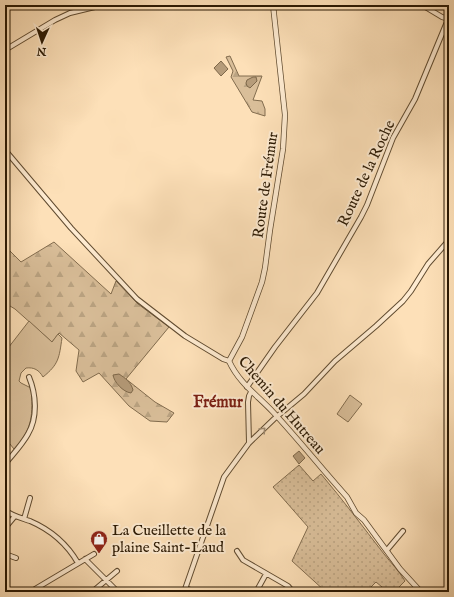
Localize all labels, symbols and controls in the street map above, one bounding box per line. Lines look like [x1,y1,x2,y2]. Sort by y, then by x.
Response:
north arrow [22,22,62,62]
text: N [36,44,48,58]
street label: Route de la Roche [334,117,399,229]
street label: Route de Frémur [249,130,282,239]
street label: Chemin du Hutreau [234,352,330,458]
district label: Frémur [193,393,243,413]
one-way arrow [258,427,266,435]
place label: La Cueillette de la plaine Saint-Laud [112,521,227,557]
shop icon: La Cueillette de la plaine Saint-Laud [89,529,109,554]

